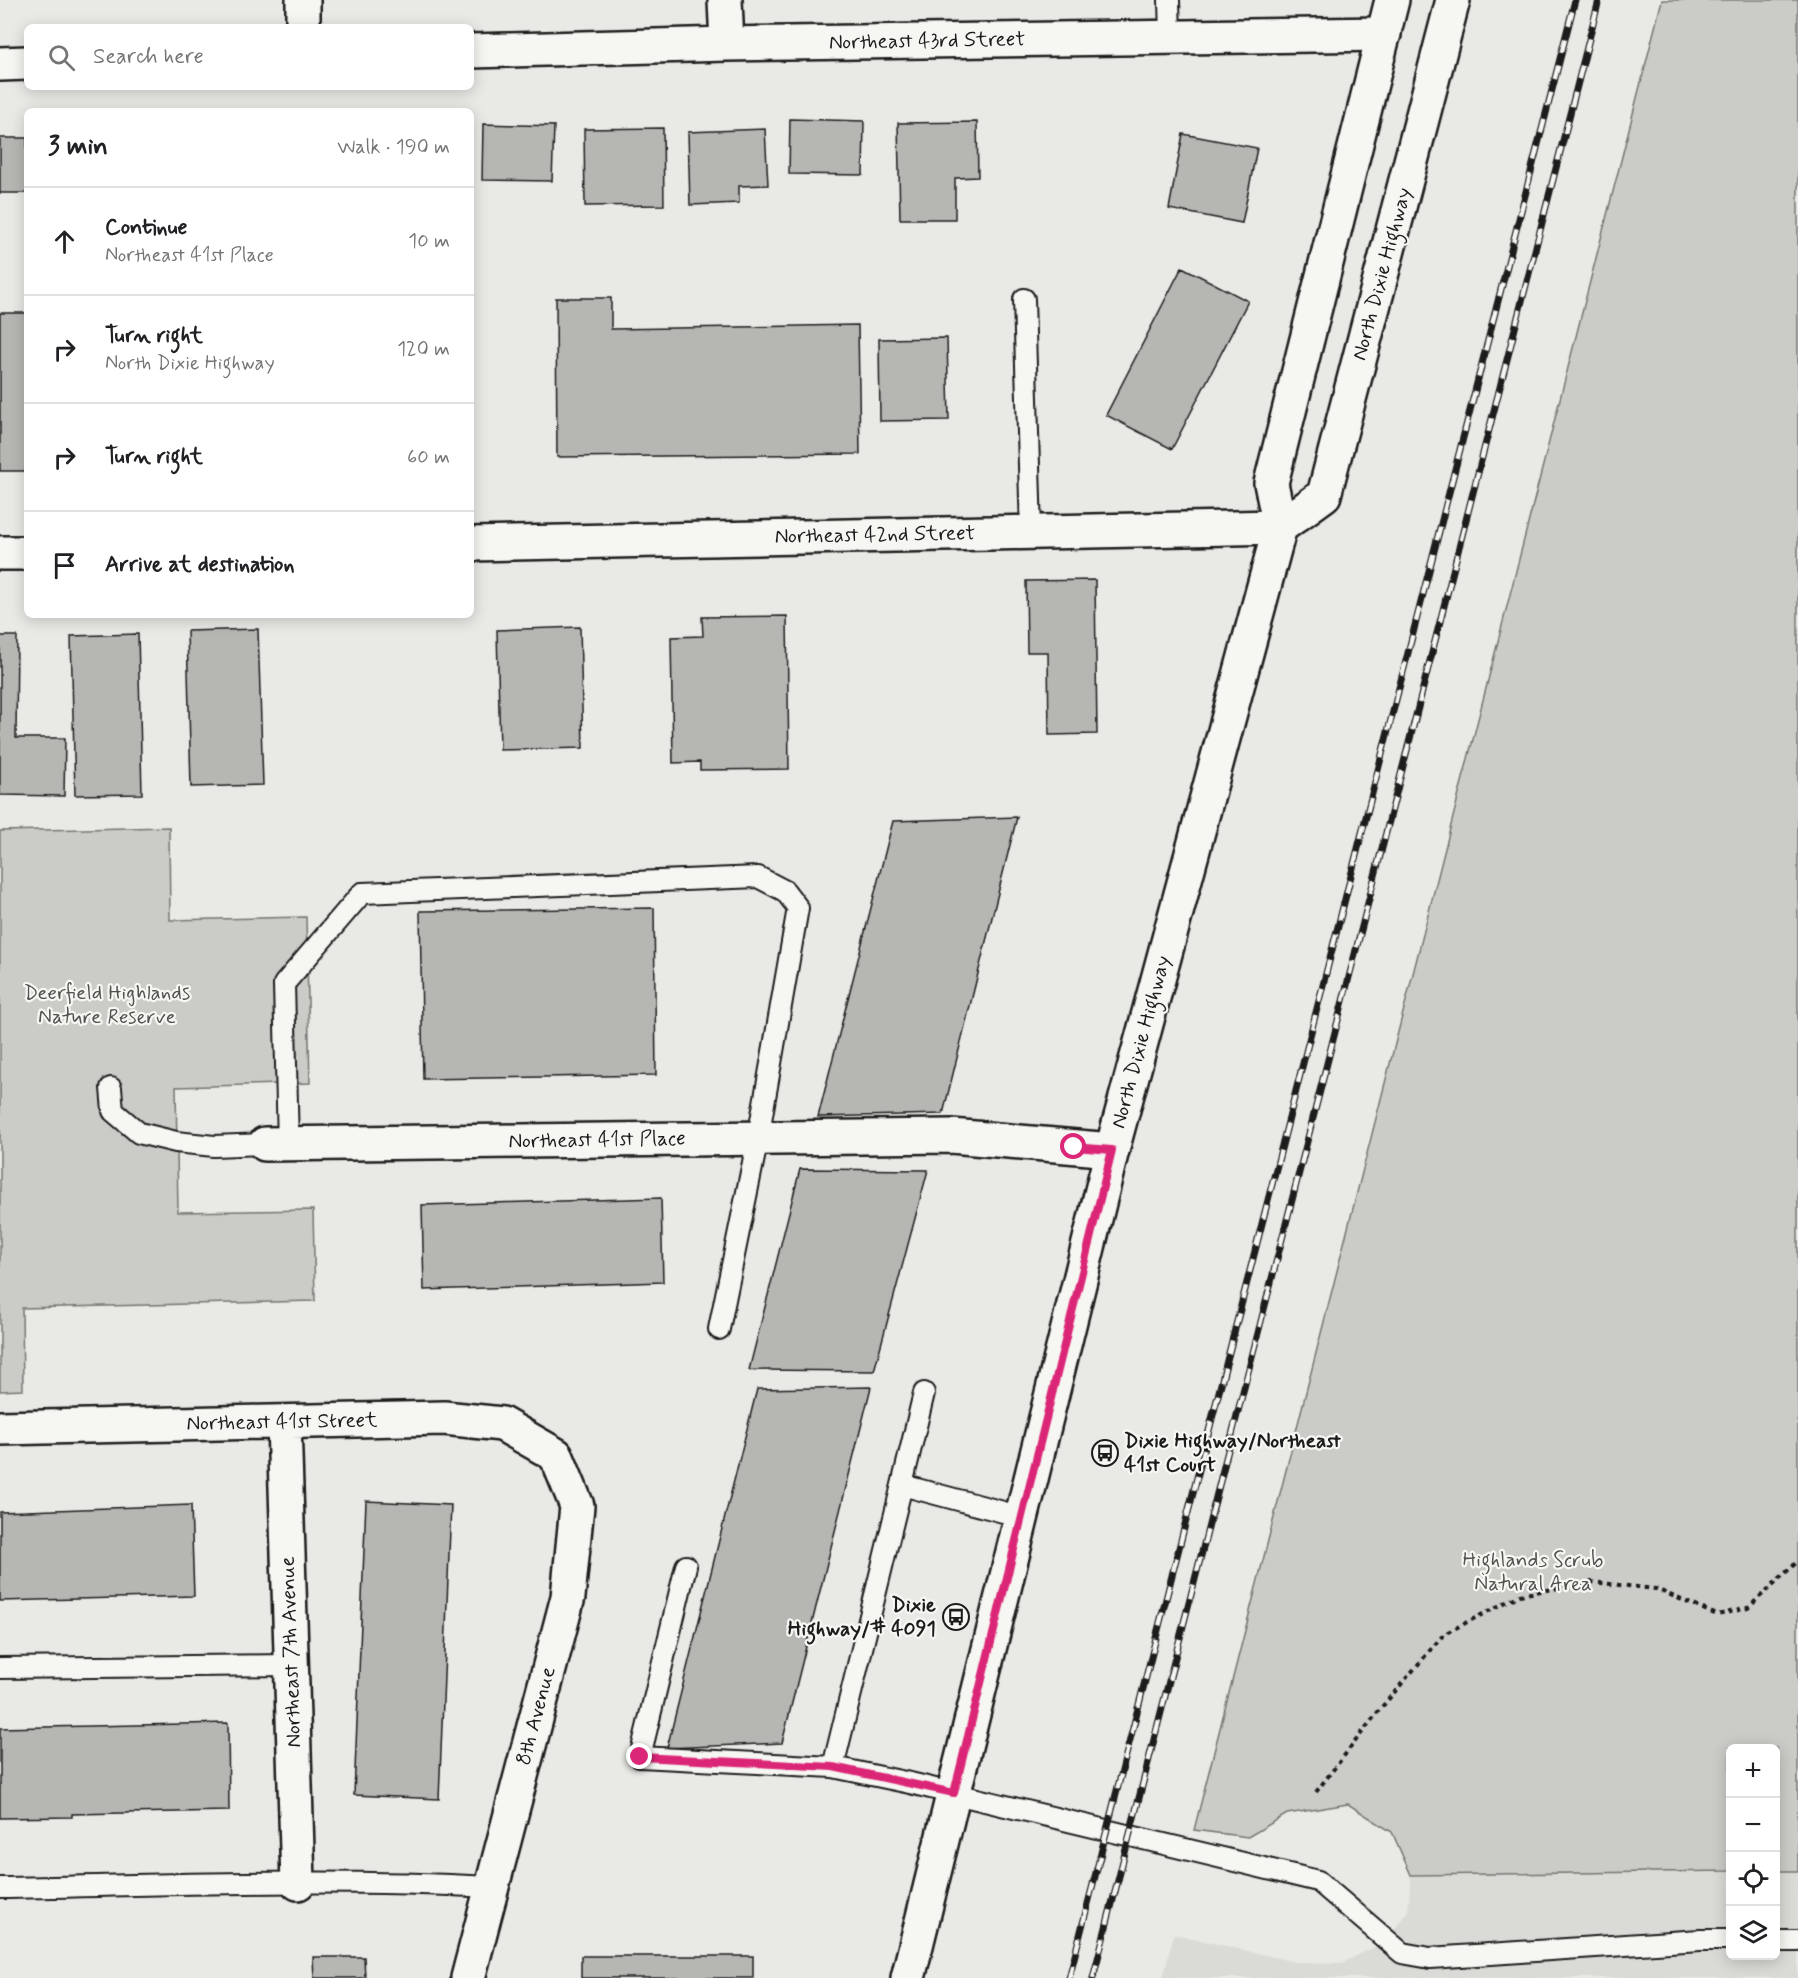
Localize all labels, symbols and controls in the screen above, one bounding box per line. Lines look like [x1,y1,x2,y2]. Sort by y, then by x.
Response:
search box [24,24,474,90]
street label: Northeast 43rd Street [829,25,1026,57]
icon: search [45,41,78,74]
text: Search here [93,43,204,71]
text: 3 min [48,130,108,164]
text: Walk · 190 m [337,134,450,161]
street label: North Dixie Highway [1345,184,1420,364]
text: Continue [105,214,187,242]
icon: ahead [48,225,81,258]
text: 10 m [408,228,450,255]
text: Northeast 41st Place [105,242,274,269]
text: Turn right [105,322,203,350]
icon: right [48,333,81,366]
text: 120 m [397,336,450,363]
text: North Dixie Highway [105,350,275,377]
icon: right [48,441,81,474]
text: Turn right [105,443,203,471]
text: 60 m [407,444,450,471]
street label: Northeast 42nd Street [774,519,976,551]
icon: arrive [48,549,81,582]
text: Arrive at destination [105,551,295,579]
street label: North Dixie Highway [1104,952,1179,1132]
park label: Deerfield Highlands Nature Reserve [24,979,190,1031]
street label: Northeast 41st Place [508,1124,686,1156]
route start [1060,1133,1086,1159]
street label: Northeast 41st Street [186,1406,378,1438]
place label: Dixie Highway/Northeast 41st Court [1124,1427,1341,1479]
bus stop icon: Dixie Highway/Northeast 41st Court [1090,1438,1120,1468]
park label: Highlands Scrub Natural Area [1463,1546,1603,1598]
street label: Northeast 7th Avenue [274,1556,308,1748]
place label: Dixie Highway/# 4091 [788,1591,936,1645]
bus stop icon: Dixie Highway/# 4091 [941,1602,971,1632]
street label: 8th Avenue [509,1664,563,1768]
route end [626,1743,652,1769]
map controls [1726,1744,1780,1960]
button: + [1726,1744,1780,1798]
button: − [1726,1798,1780,1852]
button: locate [1726,1852,1780,1906]
button: layers [1726,1906,1780,1960]

